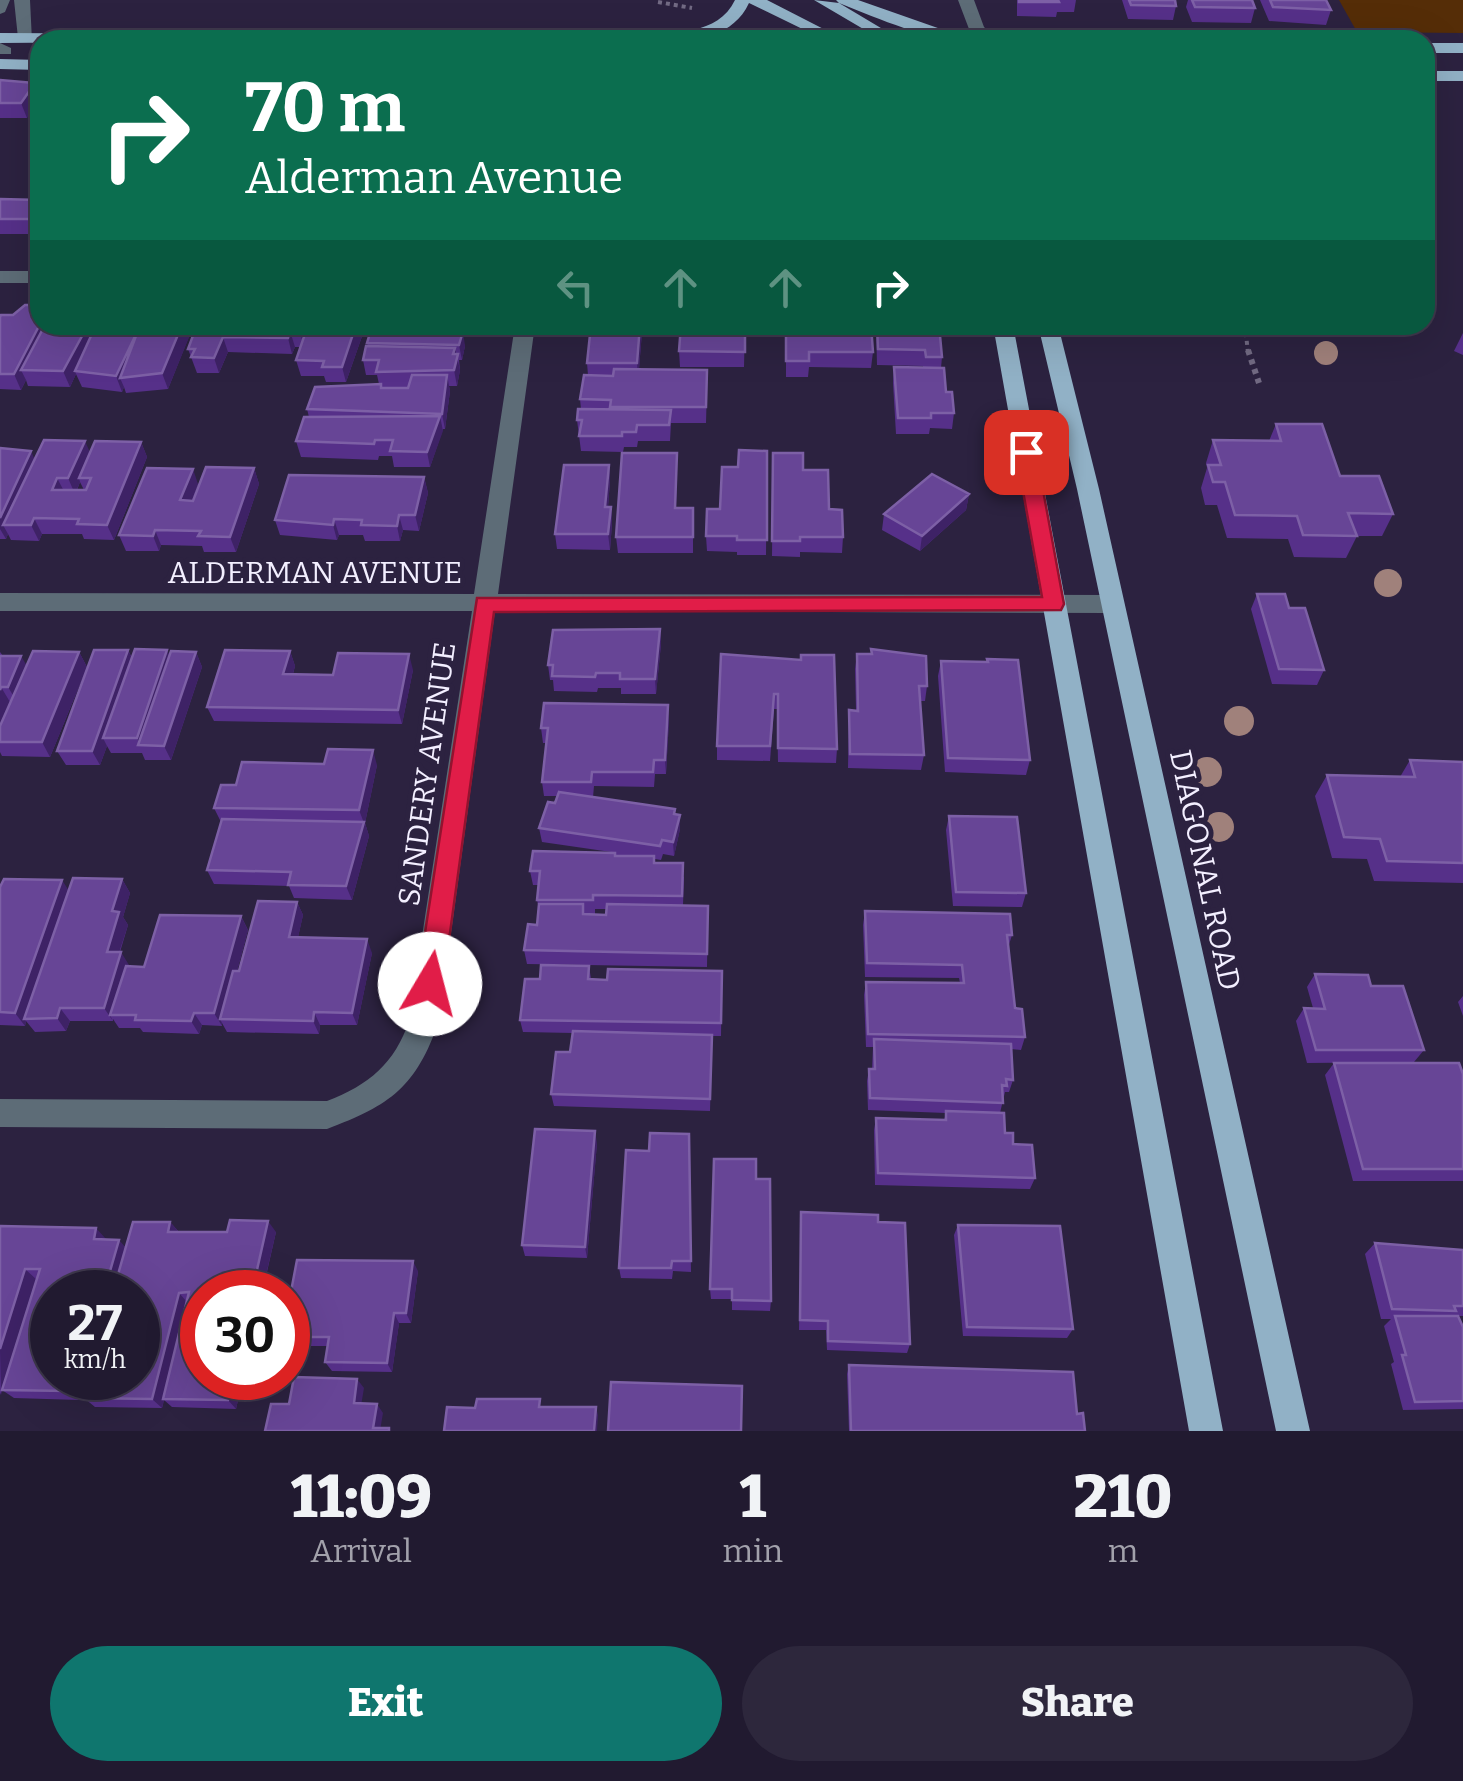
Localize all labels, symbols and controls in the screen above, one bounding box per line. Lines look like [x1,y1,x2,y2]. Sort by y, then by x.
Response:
text: 70 m [245,66,405,150]
icon: right [80,70,210,200]
text: Alderman Avenue [245,151,623,205]
icon: left [548,260,603,315]
icon: ahead [653,260,708,315]
icon: ahead [758,260,813,315]
icon: right [863,260,918,315]
pin [984,410,1069,495]
icon: arrive [999,425,1054,480]
street label: ALDERMAN AVENUE [168,555,462,591]
street label: SANDERY AVENUE [391,640,463,908]
street label: DIAGONAL ROAD [1162,747,1248,993]
position arrow [378,932,482,1036]
speed limit sign: 30 [180,1270,310,1400]
text: 27 [68,1293,122,1353]
text: km/h [64,1345,126,1375]
text: 11:09 [291,1461,432,1533]
text: 1 [739,1461,766,1533]
text: 210 [1074,1461,1172,1533]
text: Arrival [311,1532,412,1570]
text: min [723,1532,783,1570]
text: m [1108,1532,1138,1570]
button: Exit [50,1646,722,1761]
button: Share [742,1646,1413,1761]

